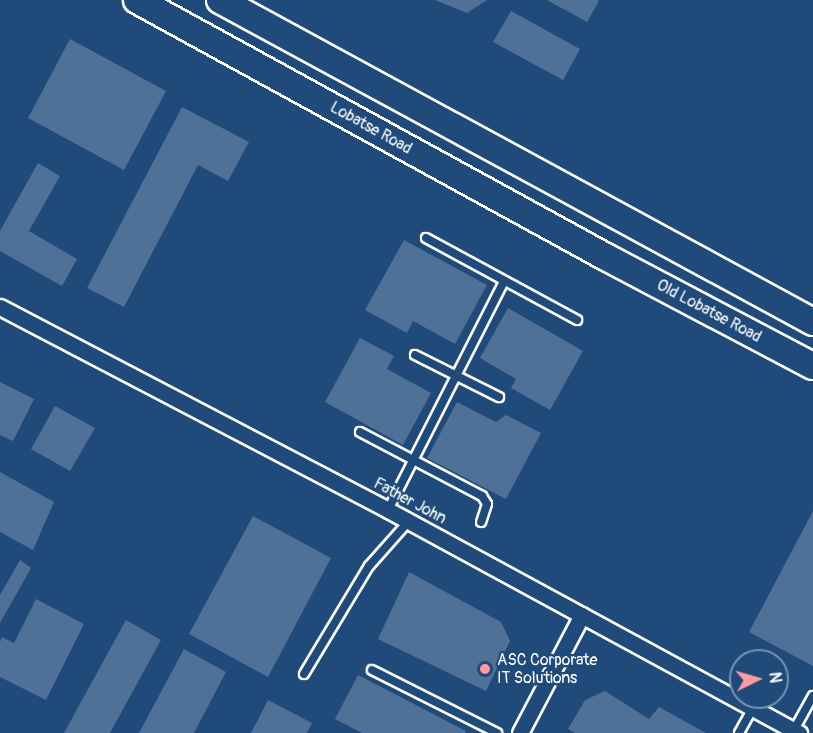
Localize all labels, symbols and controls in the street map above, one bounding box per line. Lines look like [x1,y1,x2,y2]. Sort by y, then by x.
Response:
street label: Lobatse Road [327,98,415,158]
street label: Old Lobatse Road [653,275,765,347]
street label: Father John [370,474,450,528]
north arrow [729,649,789,709]
place label: ASC Corporate IT Solutions [497,650,597,688]
marker: ASC Corporate IT Solutions [478,662,492,676]
text: N [765,671,785,684]

